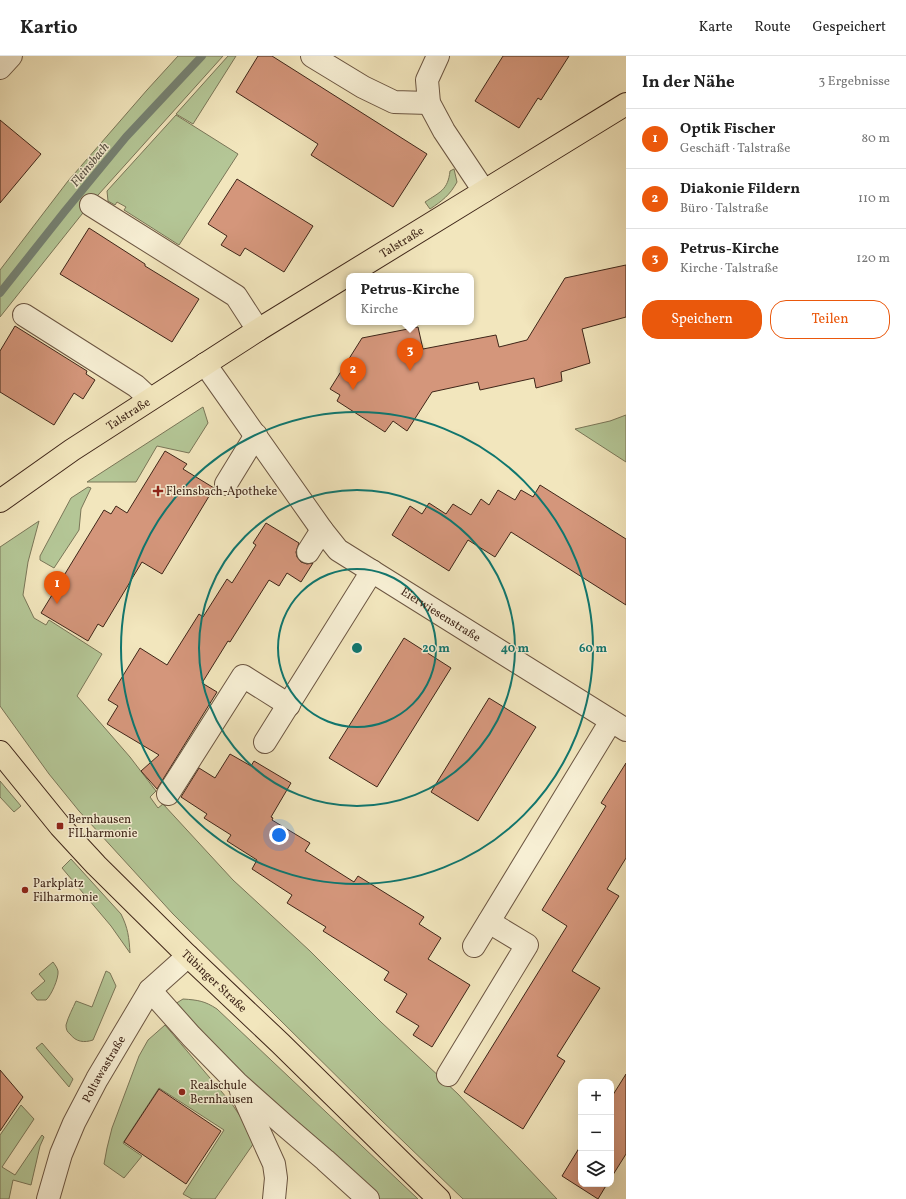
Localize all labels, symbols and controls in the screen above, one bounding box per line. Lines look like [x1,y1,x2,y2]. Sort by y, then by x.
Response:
text: Kartio [20,15,78,41]
text: Karte [699,18,733,37]
text: Route [755,18,791,37]
text: Gespeichert [813,18,886,37]
text: In der Nähe [642,71,735,94]
text: 3 Ergebnisse [819,73,890,91]
text: Optik Fischer [680,119,775,140]
text: 1 [652,130,658,148]
text: 80 m [861,130,890,148]
water label: Fleinsbach [67,139,114,191]
text: Geschäft · Talstraße [680,140,790,158]
text: Diakonie Fildern [680,179,800,200]
text: 2 [652,190,658,208]
text: 110 m [858,190,890,208]
text: Büro · Talstraße [680,200,768,218]
street label: Talstraße [377,223,427,262]
text: Petrus-Kirche [680,239,779,260]
text: 3 [652,250,658,268]
text: 120 m [856,250,890,268]
text: Kirche · Talstraße [680,260,778,278]
popup [346,273,474,325]
text: Petrus-Kirche [361,280,459,301]
button: Speichern [642,300,762,339]
button: Teilen [770,300,890,339]
text: Kirche [361,301,398,319]
pin: 3 [397,338,423,371]
pin: 2 [340,357,366,390]
street label: Talstraße [104,394,154,435]
place label: Fleinsbach-Apotheke [166,484,278,500]
marker: Fleinsbach-Apotheke [153,486,163,496]
pin: 1 [44,571,70,604]
street label: Eierwiesenstraße [397,584,484,646]
centre of rings [350,641,364,655]
text: 20 m [422,641,450,657]
text: 40 m [501,641,530,657]
text: 60 m [579,641,607,657]
place label: Bernhausen FILharmonie [68,812,138,842]
marker: Bernhausen FILharmonie [55,821,65,831]
your location [269,825,289,845]
place label: Parkplatz Filharmonie [33,876,99,906]
marker: Parkplatz Filharmonie [20,885,30,895]
street label: Tübinger Straße [177,947,250,1017]
street label: Poltawastraße [79,1033,130,1106]
place label: Realschule Bernhausen [190,1078,253,1108]
map controls [578,1079,614,1187]
button: + [578,1079,614,1115]
marker: Realschule Bernhausen [177,1087,187,1097]
button: − [578,1115,614,1151]
button: layers [578,1151,614,1187]

